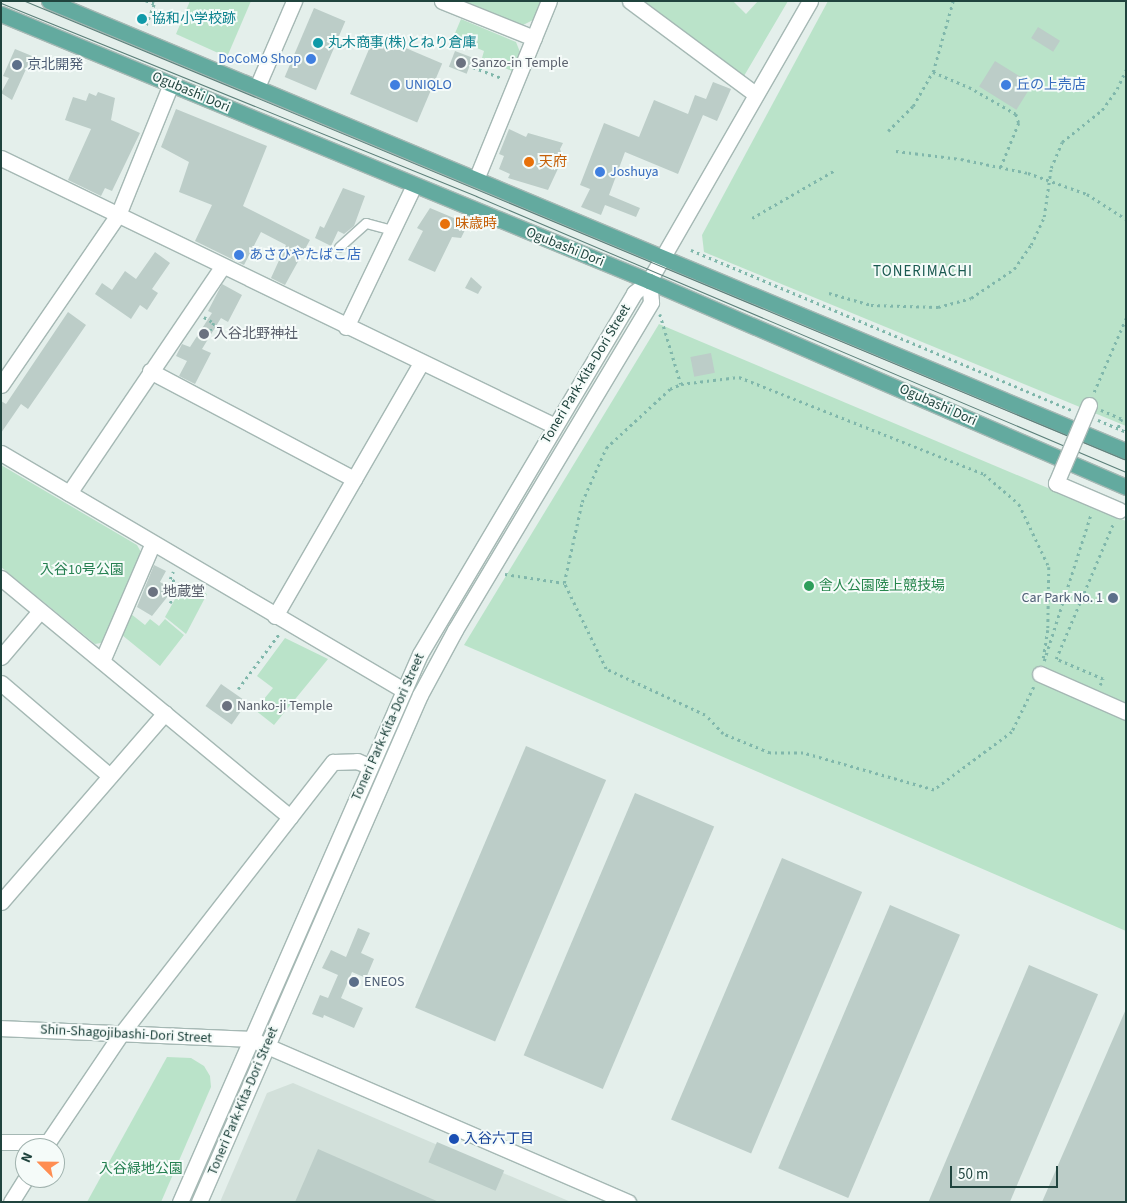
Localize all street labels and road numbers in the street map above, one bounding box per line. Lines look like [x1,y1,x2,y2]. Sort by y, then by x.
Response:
street label: Ogubashi Dori [150,68,232,116]
street label: Ogubashi Dori [523,224,607,270]
street label: Toneri Park-Kita-Dori Street [538,301,634,447]
street label: Ogubashi Dori [897,380,979,430]
street label: Toneri Park-Kita-Dori Street [348,651,428,803]
street label: Shin-Shagojibashi-Dori Street [40,1021,212,1047]
street label: Toneri Park-Kita-Dori Street [204,1024,282,1178]

